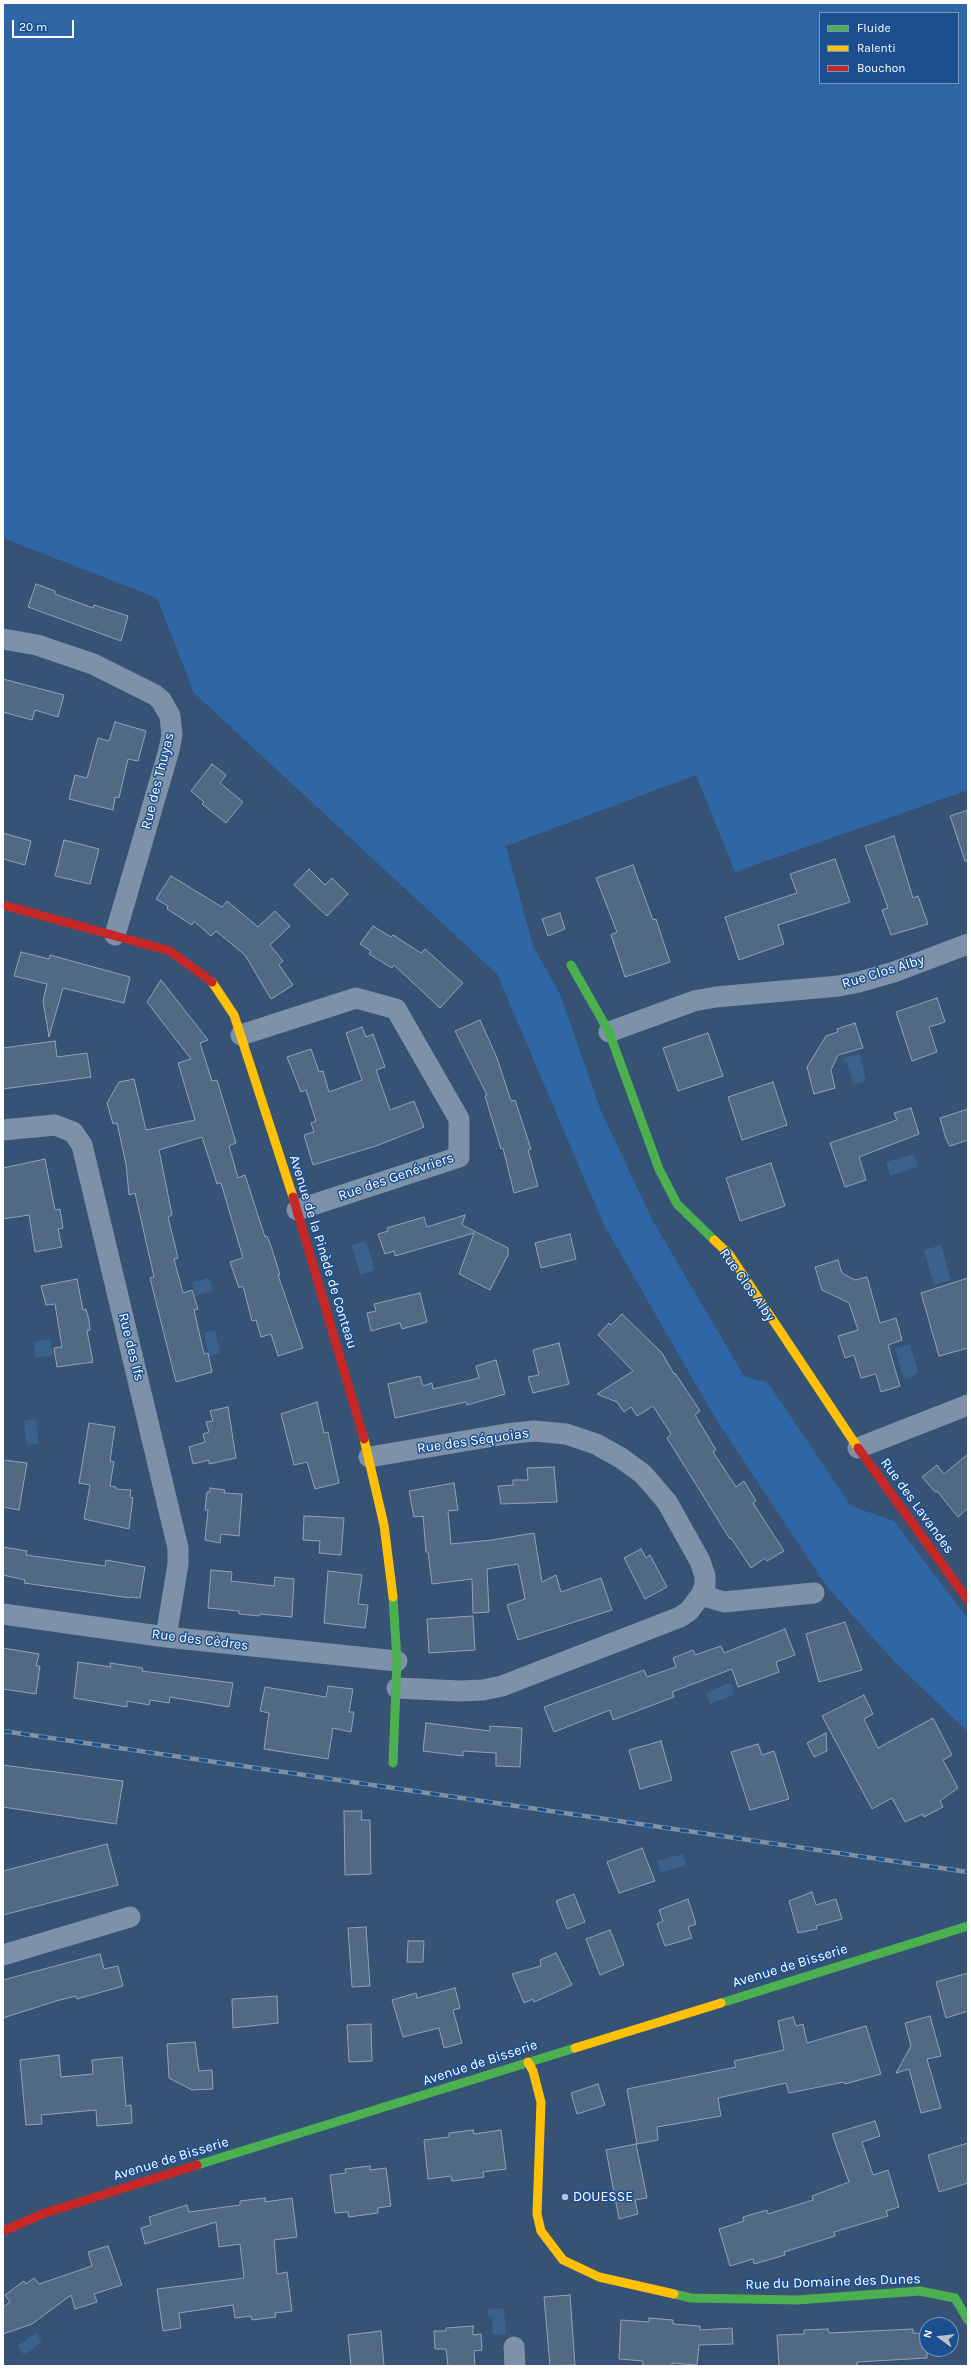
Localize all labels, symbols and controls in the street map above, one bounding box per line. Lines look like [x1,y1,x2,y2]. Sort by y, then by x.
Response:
scale bar [14,12,76,38]
legend [819,12,959,84]
text: 20 m [19,20,47,34]
text: Fluide [857,21,891,35]
text: Ralenti [857,41,896,55]
text: Bouchon [857,61,906,75]
street label: Rue des Thuyas [138,731,178,831]
street label: Rue Clos Alby [840,952,926,992]
street label: Rue des Genévriers [336,1149,456,1205]
street label: Avenue de la Pinède de Conteau [285,1153,361,1351]
street label: Rue Clos Alby [716,1245,778,1325]
street label: Rue des Ifs [114,1311,148,1383]
street label: Rue des Séquoias [416,1425,530,1457]
street label: Rue des Lavandes [877,1455,957,1557]
street label: Rue des Cèdres [151,1626,249,1654]
street label: Avenue de Bisserie [730,1941,850,1991]
street label: Avenue de Bisserie [421,2037,539,2089]
street label: Avenue de Bisserie [111,2134,231,2184]
place label: DOUESSE [573,2189,633,2205]
marker: DOUESSE [560,2192,570,2202]
street label: Rue du Domaine des Dunes [745,2271,921,2293]
north arrow [919,2317,959,2357]
text: N [921,2329,935,2340]

